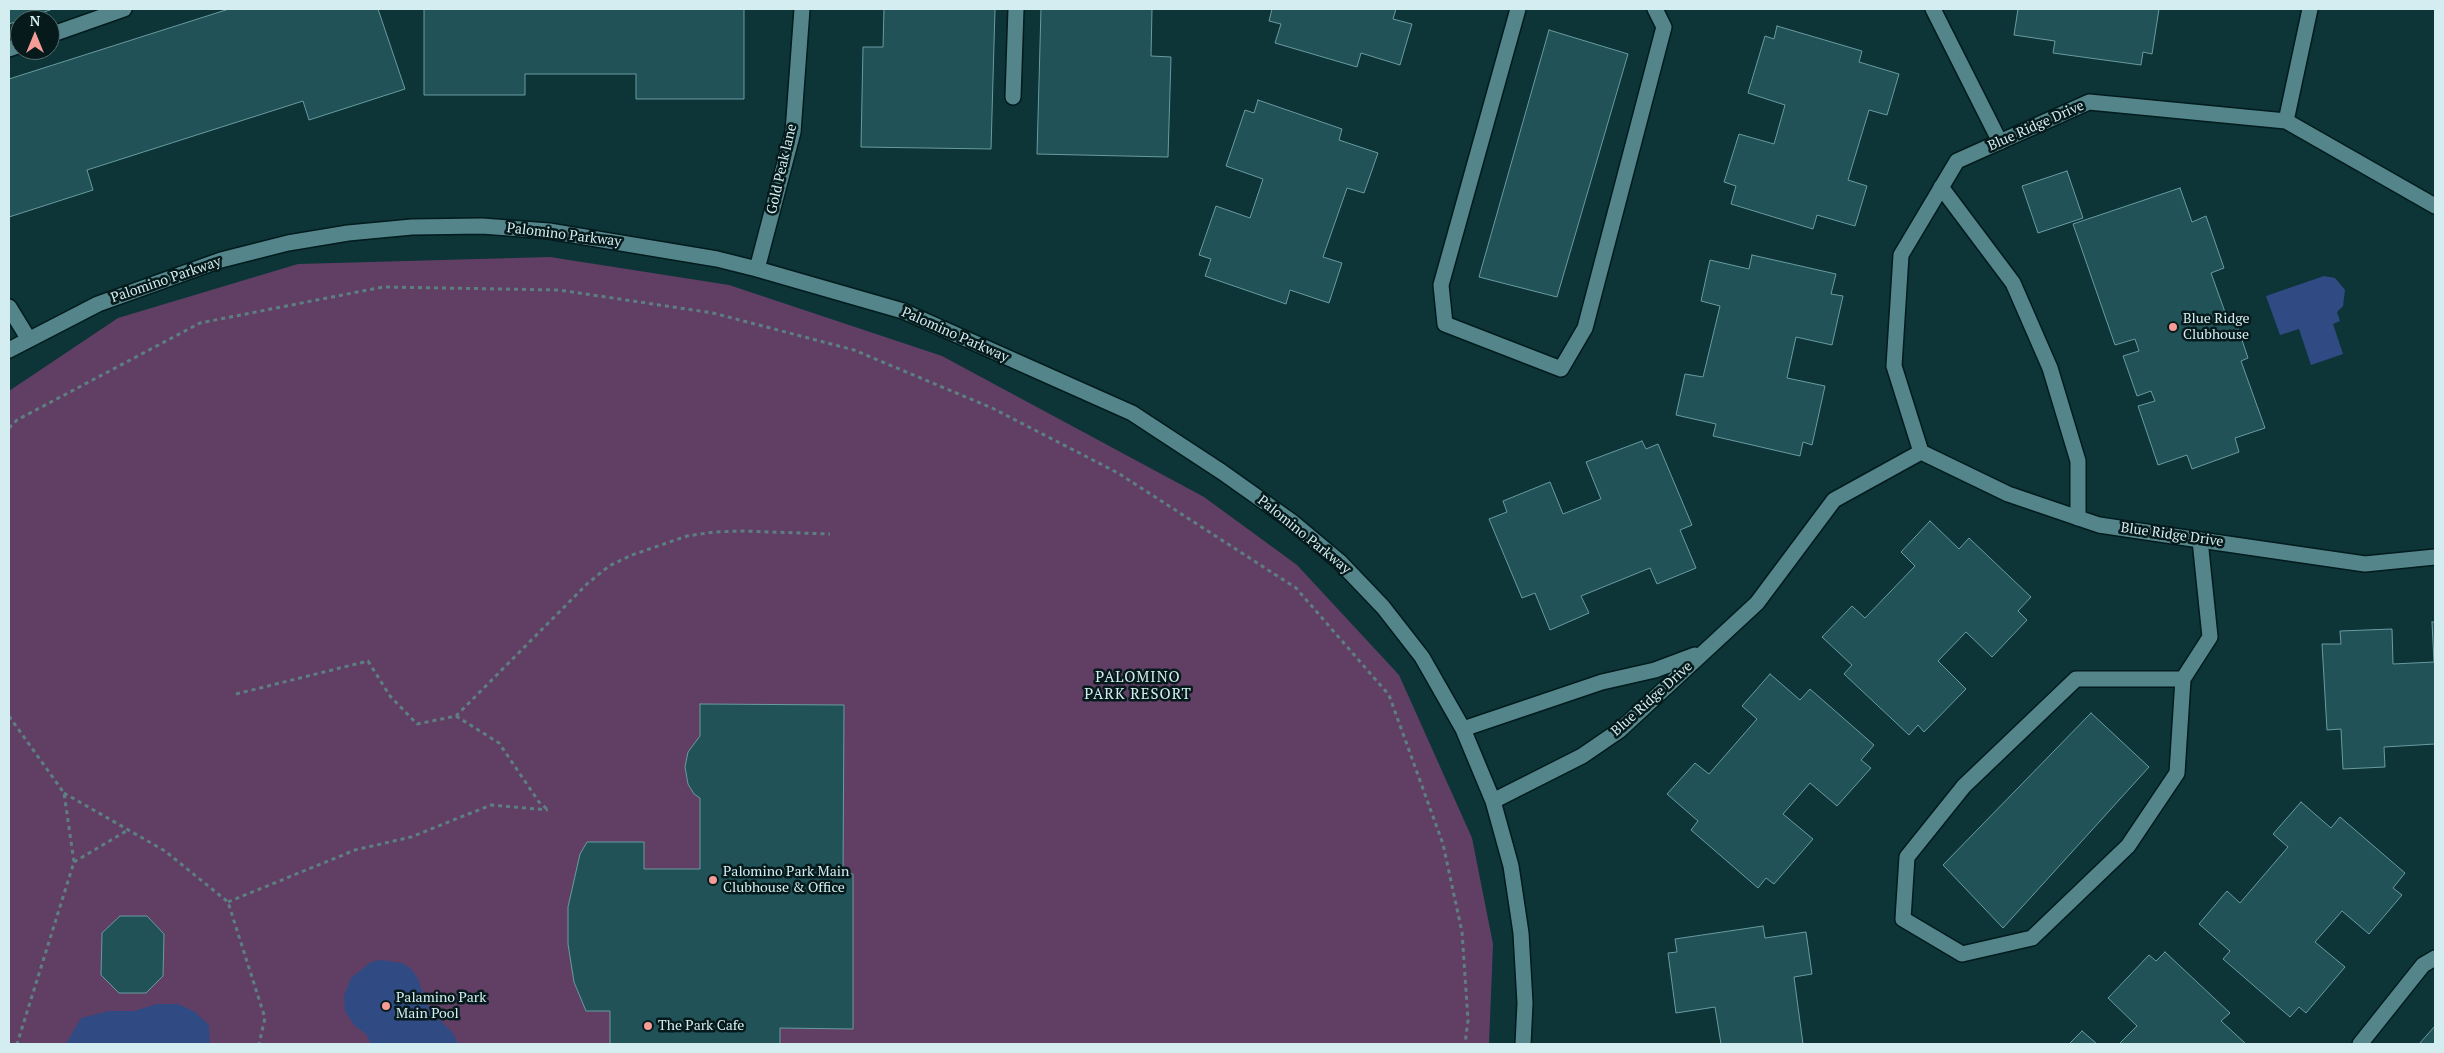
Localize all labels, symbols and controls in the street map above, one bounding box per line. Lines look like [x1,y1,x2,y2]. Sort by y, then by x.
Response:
north arrow [10,10,60,60]
text: N [30,11,40,30]
street label: Blue Ridge Drive [1985,97,2087,155]
street label: Gold Peak lane [763,122,801,216]
street label: Palomino Parkway [506,220,622,250]
street label: Palomino Parkway [109,253,223,307]
street label: Palomino Parkway [899,304,1011,366]
place label: Blue Ridge Clubhouse [2183,311,2250,344]
marker: Blue Ridge Clubhouse [2167,321,2179,333]
street label: Palomino Parkway [1254,492,1354,578]
street label: Blue Ridge Drive [2120,519,2224,551]
street label: Blue Ridge Drive [1608,658,1696,740]
district label: PALOMINO PARK RESORT [1083,669,1193,704]
place label: Palomino Park Main Clubhouse & Office [723,864,849,896]
marker: Palomino Park Main Clubhouse & Office [707,874,719,886]
place label: Palamino Park Main Pool [396,990,486,1022]
marker: Palamino Park Main Pool [380,1000,392,1012]
place label: The Park Cafe [658,1018,744,1034]
marker: The Park Cafe [642,1020,654,1032]

